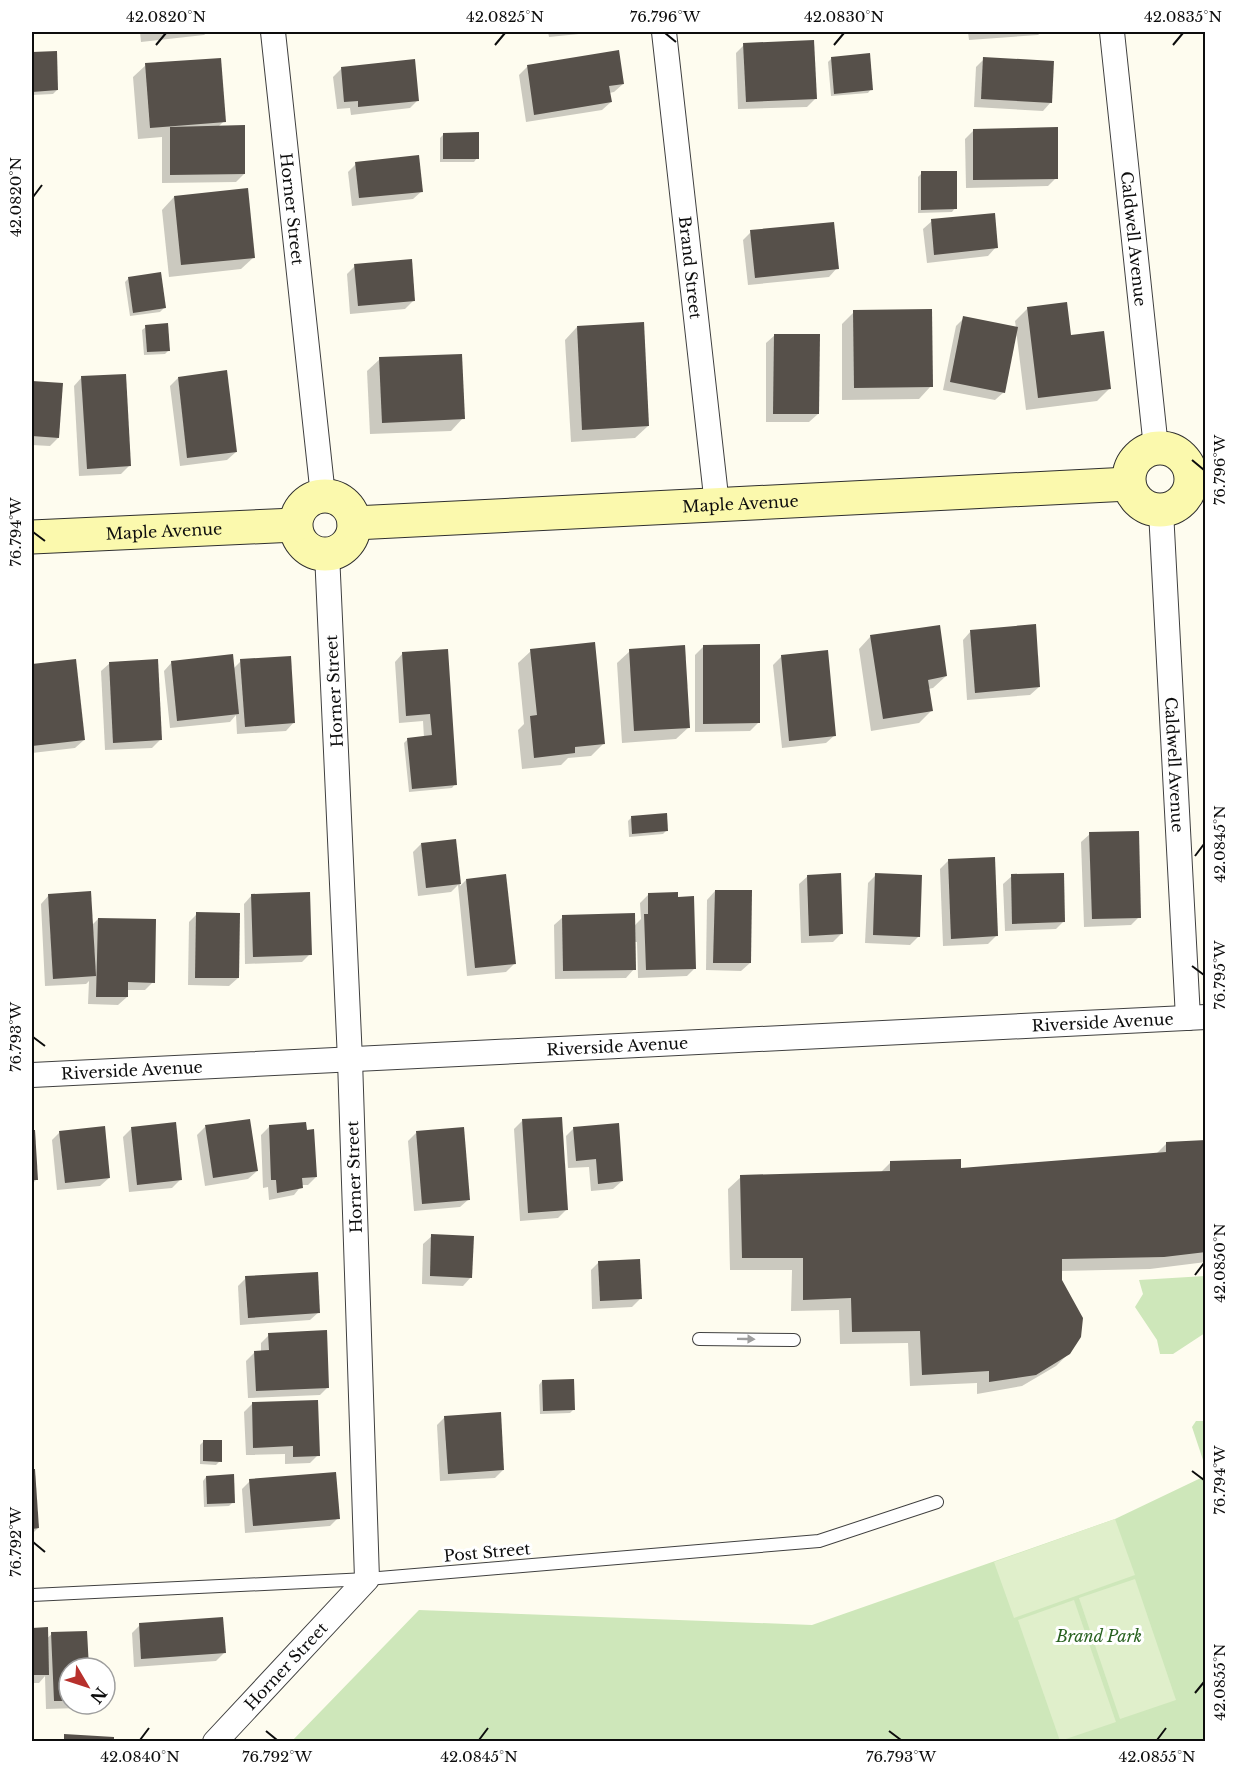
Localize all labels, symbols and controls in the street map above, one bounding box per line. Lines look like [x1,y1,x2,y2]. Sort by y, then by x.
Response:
text: 42.0820°N [126,7,206,26]
text: 42.0825°N [466,7,544,26]
text: 76.796°W [630,7,701,26]
text: 42.0830°N [804,7,884,26]
text: 42.0835°N [1144,7,1222,26]
street label: Horner Street [276,152,308,266]
text: 42.0820°N [6,157,25,237]
street label: Caldwell Avenue [1117,170,1151,307]
street label: Brand Street [675,215,706,320]
text: 76.796°W [1210,434,1229,505]
street label: Maple Avenue [682,491,799,516]
text: 76.794°W [6,497,25,567]
street label: Maple Avenue [105,518,223,544]
street label: Horner Street [321,634,347,748]
street label: Caldwell Avenue [1161,696,1188,833]
text: 42.0845°N [1210,805,1229,883]
text: 76.795°W [1210,940,1229,1010]
text: 76.793°W [6,1002,25,1072]
street label: Riverside Avenue [1031,1009,1174,1036]
street label: Riverside Avenue [546,1033,689,1060]
street label: Riverside Avenue [61,1057,203,1084]
street label: Horner Street [342,1120,366,1234]
text: 42.0850°N [1210,1223,1229,1303]
one-way arrow [737,1335,756,1344]
text: 76.794°W [1210,1445,1229,1515]
text: 76.792°W [6,1507,25,1577]
street label: Post Street [443,1538,531,1566]
street label: Horner Street [240,1618,332,1714]
park label: Brand Park [1055,1626,1142,1646]
text: 42.0855°N [1210,1643,1229,1721]
north arrow [57,1656,117,1716]
text: N [86,1683,111,1708]
text: 42.0840°N [100,1747,180,1766]
text: 76.792°W [242,1747,312,1766]
text: 42.0845°N [440,1747,518,1766]
text: 76.793°W [866,1747,936,1766]
text: 42.0855°N [1118,1747,1196,1766]

